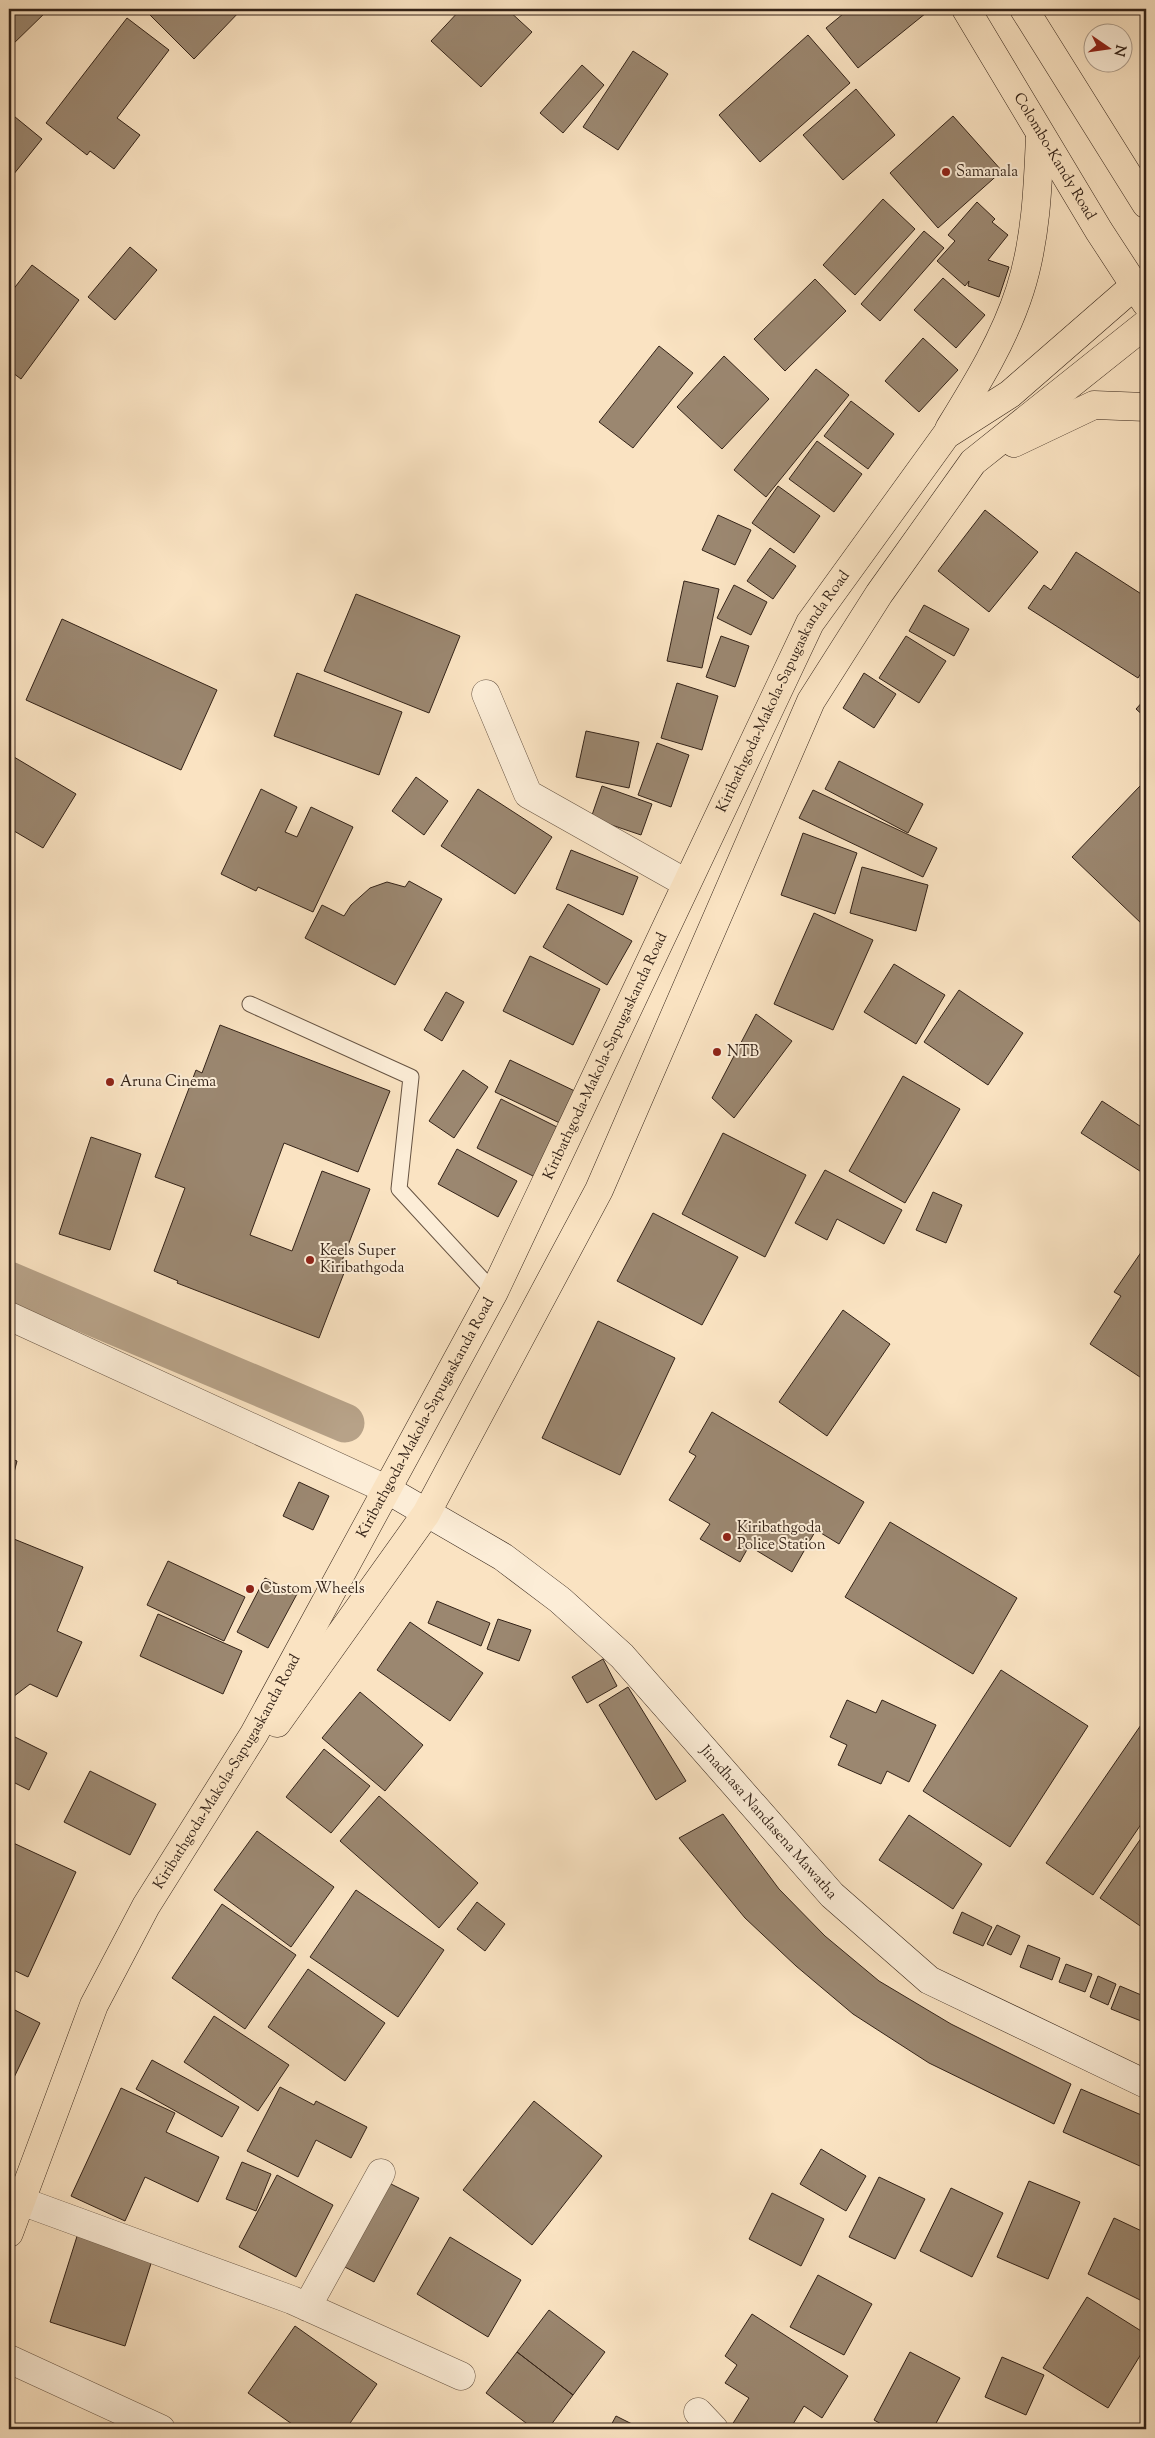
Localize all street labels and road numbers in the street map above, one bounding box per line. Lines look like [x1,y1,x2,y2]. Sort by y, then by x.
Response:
street label: Colombo-Kandy Road [1008,89,1101,225]
street label: Kiribathgoda-Makola-Sapugaskanda Road [711,566,855,816]
street label: Kiribathgoda-Makola-Sapugaskanda Road [538,929,673,1183]
street label: Kiribathgoda-Makola-Sapugaskanda Road [352,1293,500,1542]
street label: Kiribathgoda-Makola-Sapugaskanda Road [148,1650,306,1893]
street label: Jinadhasa Nandasena Mawatha [694,1740,842,1904]

